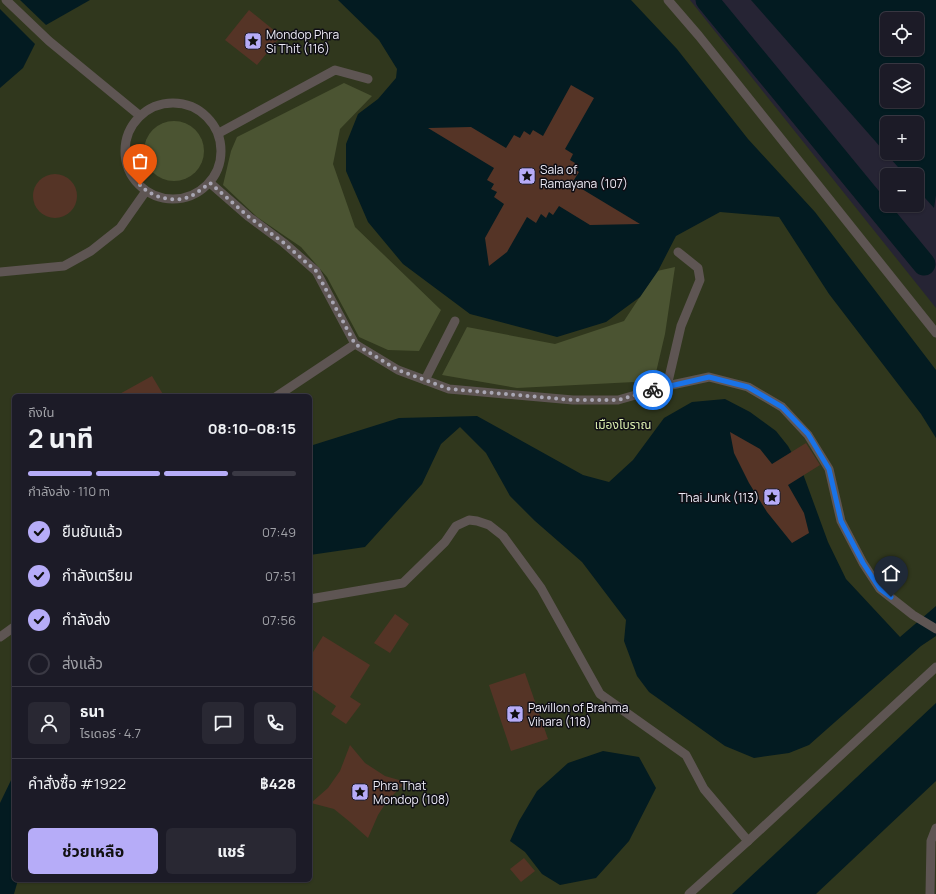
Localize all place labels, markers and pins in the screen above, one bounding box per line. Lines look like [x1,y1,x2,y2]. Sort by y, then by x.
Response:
place label: Mondop Phra Si Thit (116) [266,26,339,57]
place icon: Mondop Phra Si Thit (116) [243,31,263,51]
pin [123,144,157,185]
place label: Sala of Ramayana (107) [540,161,628,192]
place icon: Sala of Ramayana (107) [517,166,537,186]
place icon: Thai Junk (113) [762,487,782,507]
place label: Thai Junk (113) [678,489,759,506]
pin [874,556,908,597]
place label: Pavillon of Brahma Vihara (118) [528,699,628,730]
place icon: Pavillon of Brahma Vihara (118) [505,704,525,724]
place label: Phra That Mondop (108) [373,777,450,808]
place icon: Phra That Mondop (108) [350,782,370,802]

